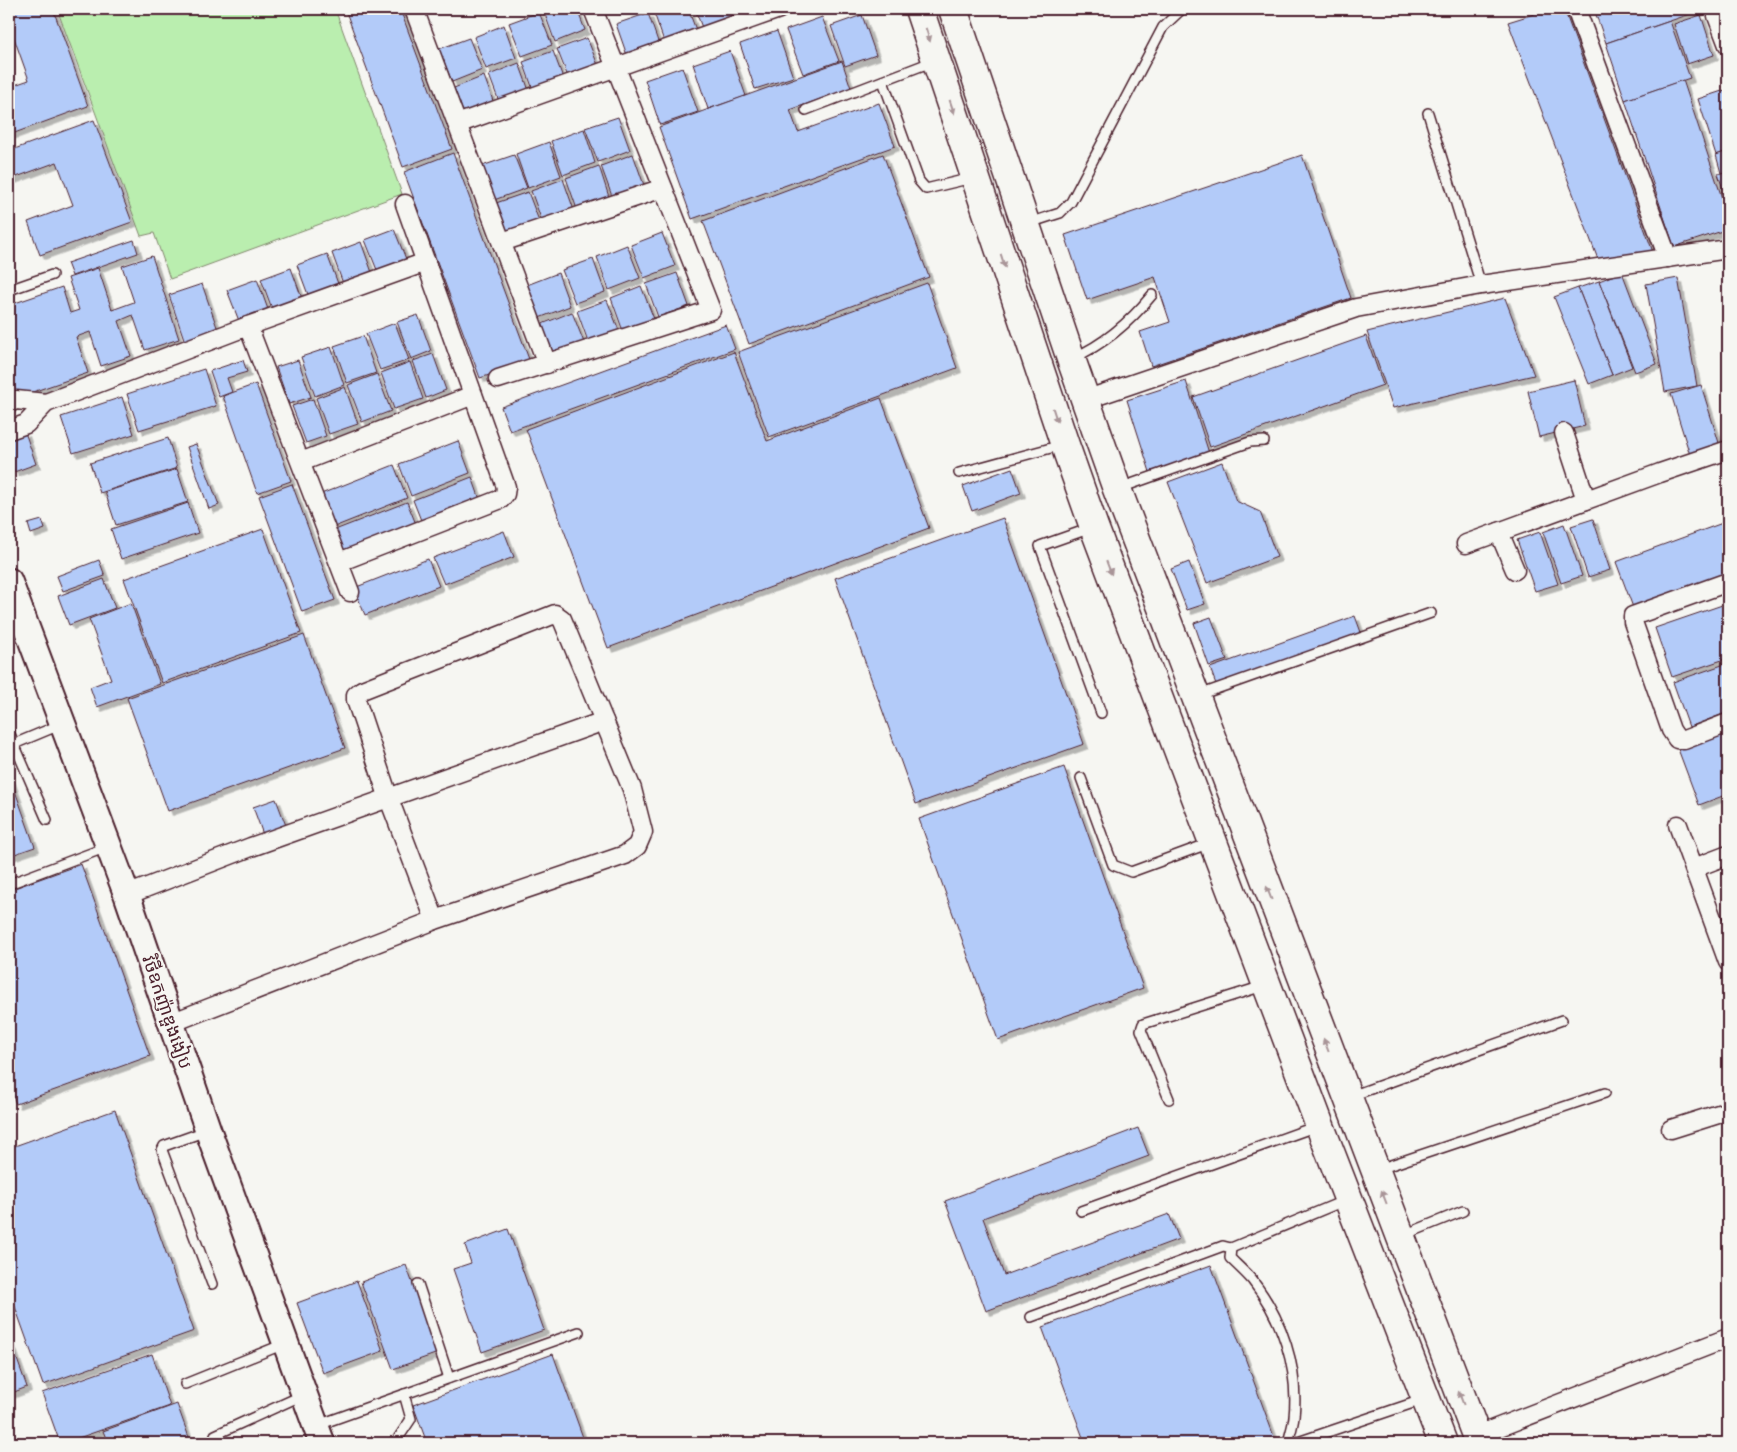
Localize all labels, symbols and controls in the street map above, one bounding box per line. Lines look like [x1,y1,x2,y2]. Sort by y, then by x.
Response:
one-way arrow [924,27,932,42]
one-way arrow [949,99,956,114]
one-way arrow [1000,253,1008,268]
one-way arrow [1052,407,1059,422]
one-way arrow [1106,561,1114,575]
one-way arrow [1265,885,1273,900]
street label: វិថីឧកញ៉ាឌួងងៀប [136,950,200,1072]
one-way arrow [1322,1037,1330,1052]
one-way arrow [1380,1189,1388,1204]
one-way arrow [1457,1390,1465,1405]

